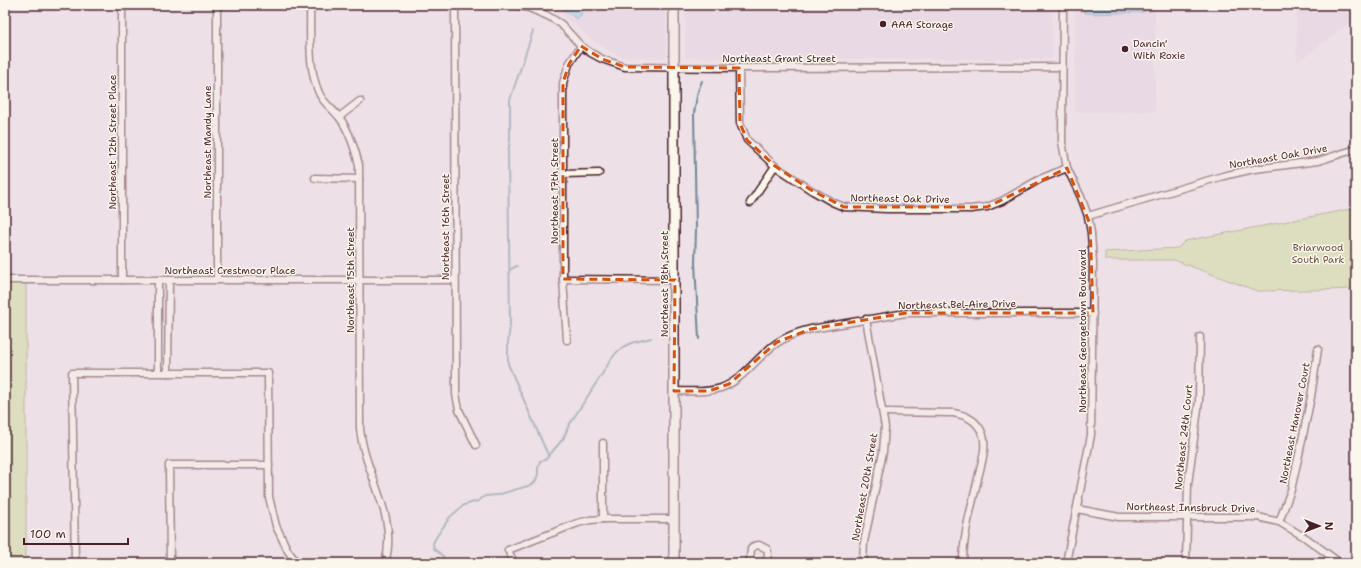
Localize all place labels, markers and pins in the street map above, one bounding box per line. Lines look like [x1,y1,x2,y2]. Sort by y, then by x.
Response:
place label: AAA Storage [891,18,954,31]
marker: AAA Storage [878,19,888,29]
place label: Dancin' With Roxie [1133,37,1186,62]
marker: Dancin' With Roxie [1120,44,1130,54]

